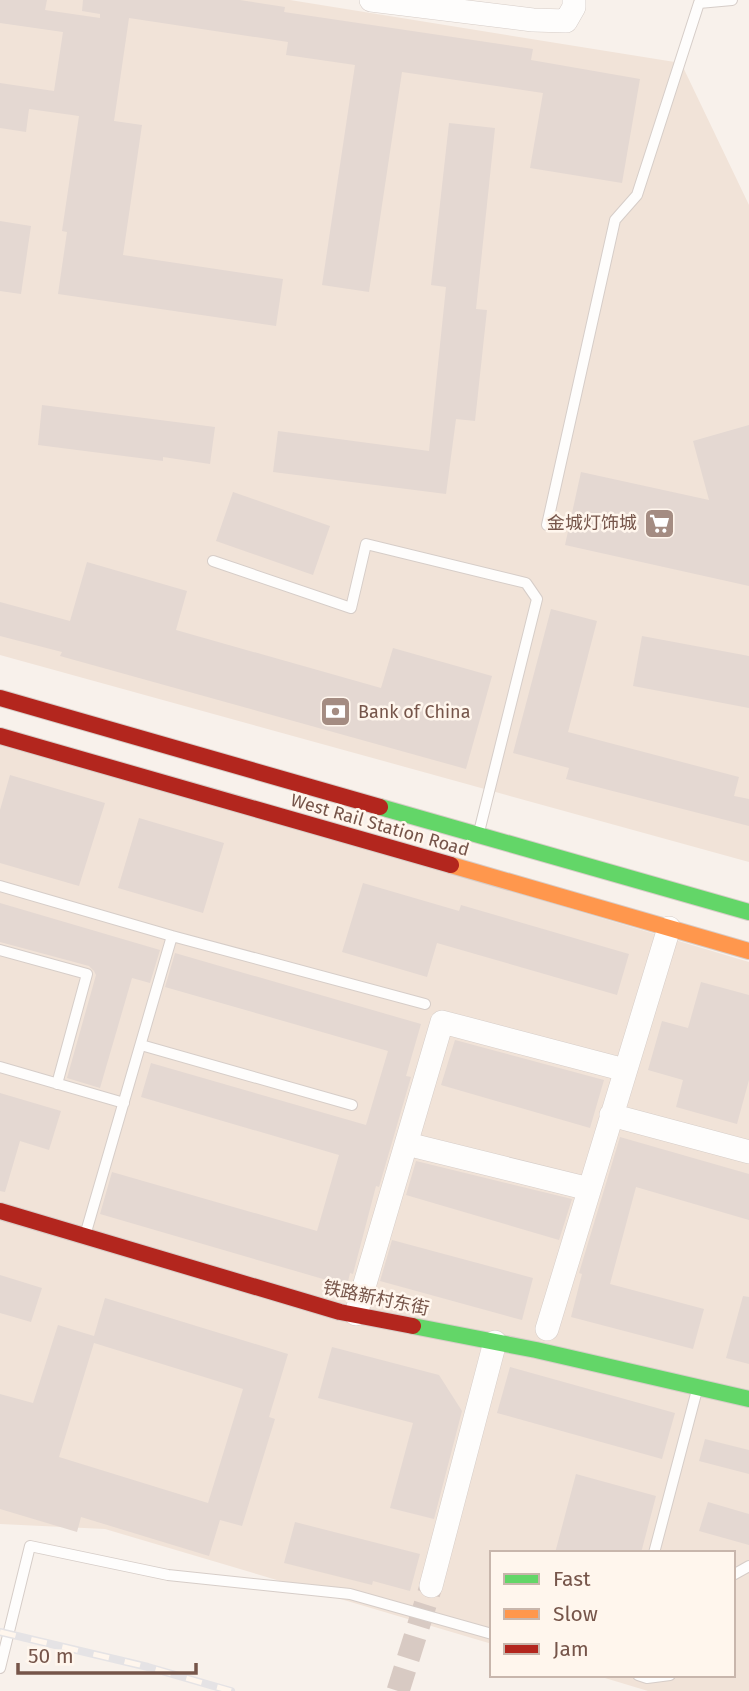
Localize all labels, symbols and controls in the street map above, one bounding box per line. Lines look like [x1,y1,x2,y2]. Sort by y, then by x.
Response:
supermarket icon: 金城灯饰城 [643,506,677,540]
place label: 金城灯饰城 [547,512,637,534]
bank icon: Bank of China [318,695,352,729]
place label: Bank of China [358,701,470,723]
street label: West Rail Station Road [288,789,472,861]
street label: 铁路新村东街 [321,1276,431,1320]
legend [490,1551,735,1677]
text: Fast [553,1566,591,1592]
text: Slow [553,1601,598,1627]
scale bar [18,1632,196,1676]
text: Jam [553,1636,589,1662]
text: 50 m [28,1643,74,1669]

